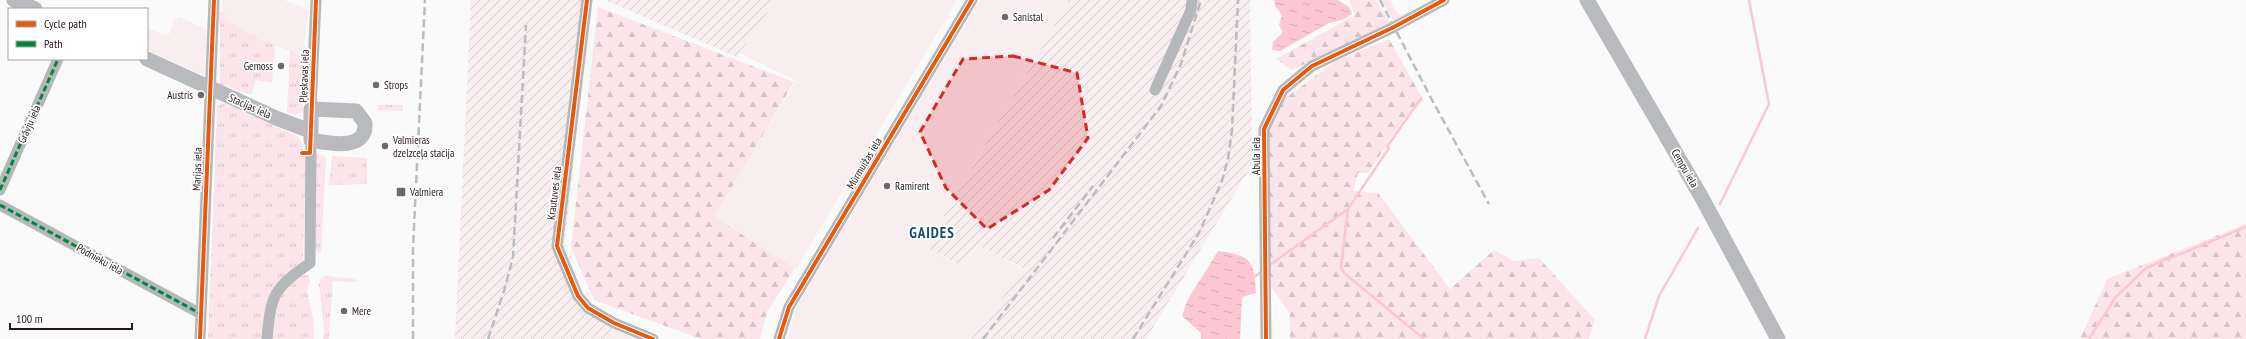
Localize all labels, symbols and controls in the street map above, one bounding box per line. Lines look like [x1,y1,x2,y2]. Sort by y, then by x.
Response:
legend [8,8,148,60]
place label: Sanistal [1013,10,1043,24]
marker: Sanistal [1000,12,1010,22]
text: Cycle path [44,16,87,31]
text: Path [44,36,62,51]
street label: Pleskavas iela [296,49,312,103]
place label: Gemoss [244,59,273,73]
marker: Gemoss [276,61,286,71]
place label: Strops [384,78,408,92]
marker: Strops [371,80,381,90]
place label: Austris [167,88,193,102]
marker: Austris [196,90,206,100]
street label: Stacijas iela [227,90,273,122]
street label: Grāvju iela [14,103,44,145]
place label: Valmieras dzelzceļa stacija [392,133,454,160]
street label: Mūrmuižas iela [843,135,885,191]
street label: Abula iela [1249,137,1263,175]
marker: Valmieras dzelzceļa stacija [380,141,390,151]
street label: Cempu iela [1668,146,1702,190]
street label: Marijas iela [189,147,205,191]
street label: Krautuves iela [544,165,564,221]
place label: Ramirent [895,179,930,193]
marker: Ramirent [882,181,892,191]
place label: Valmiera [409,185,443,199]
marker: Valmiera [395,186,407,198]
district label: GAIDES [909,223,955,242]
street label: Podnieku iela [74,240,126,278]
place label: Mere [352,304,372,318]
scale bar [10,305,132,331]
marker: Mere [339,306,349,316]
text: 100 m [16,311,43,326]

